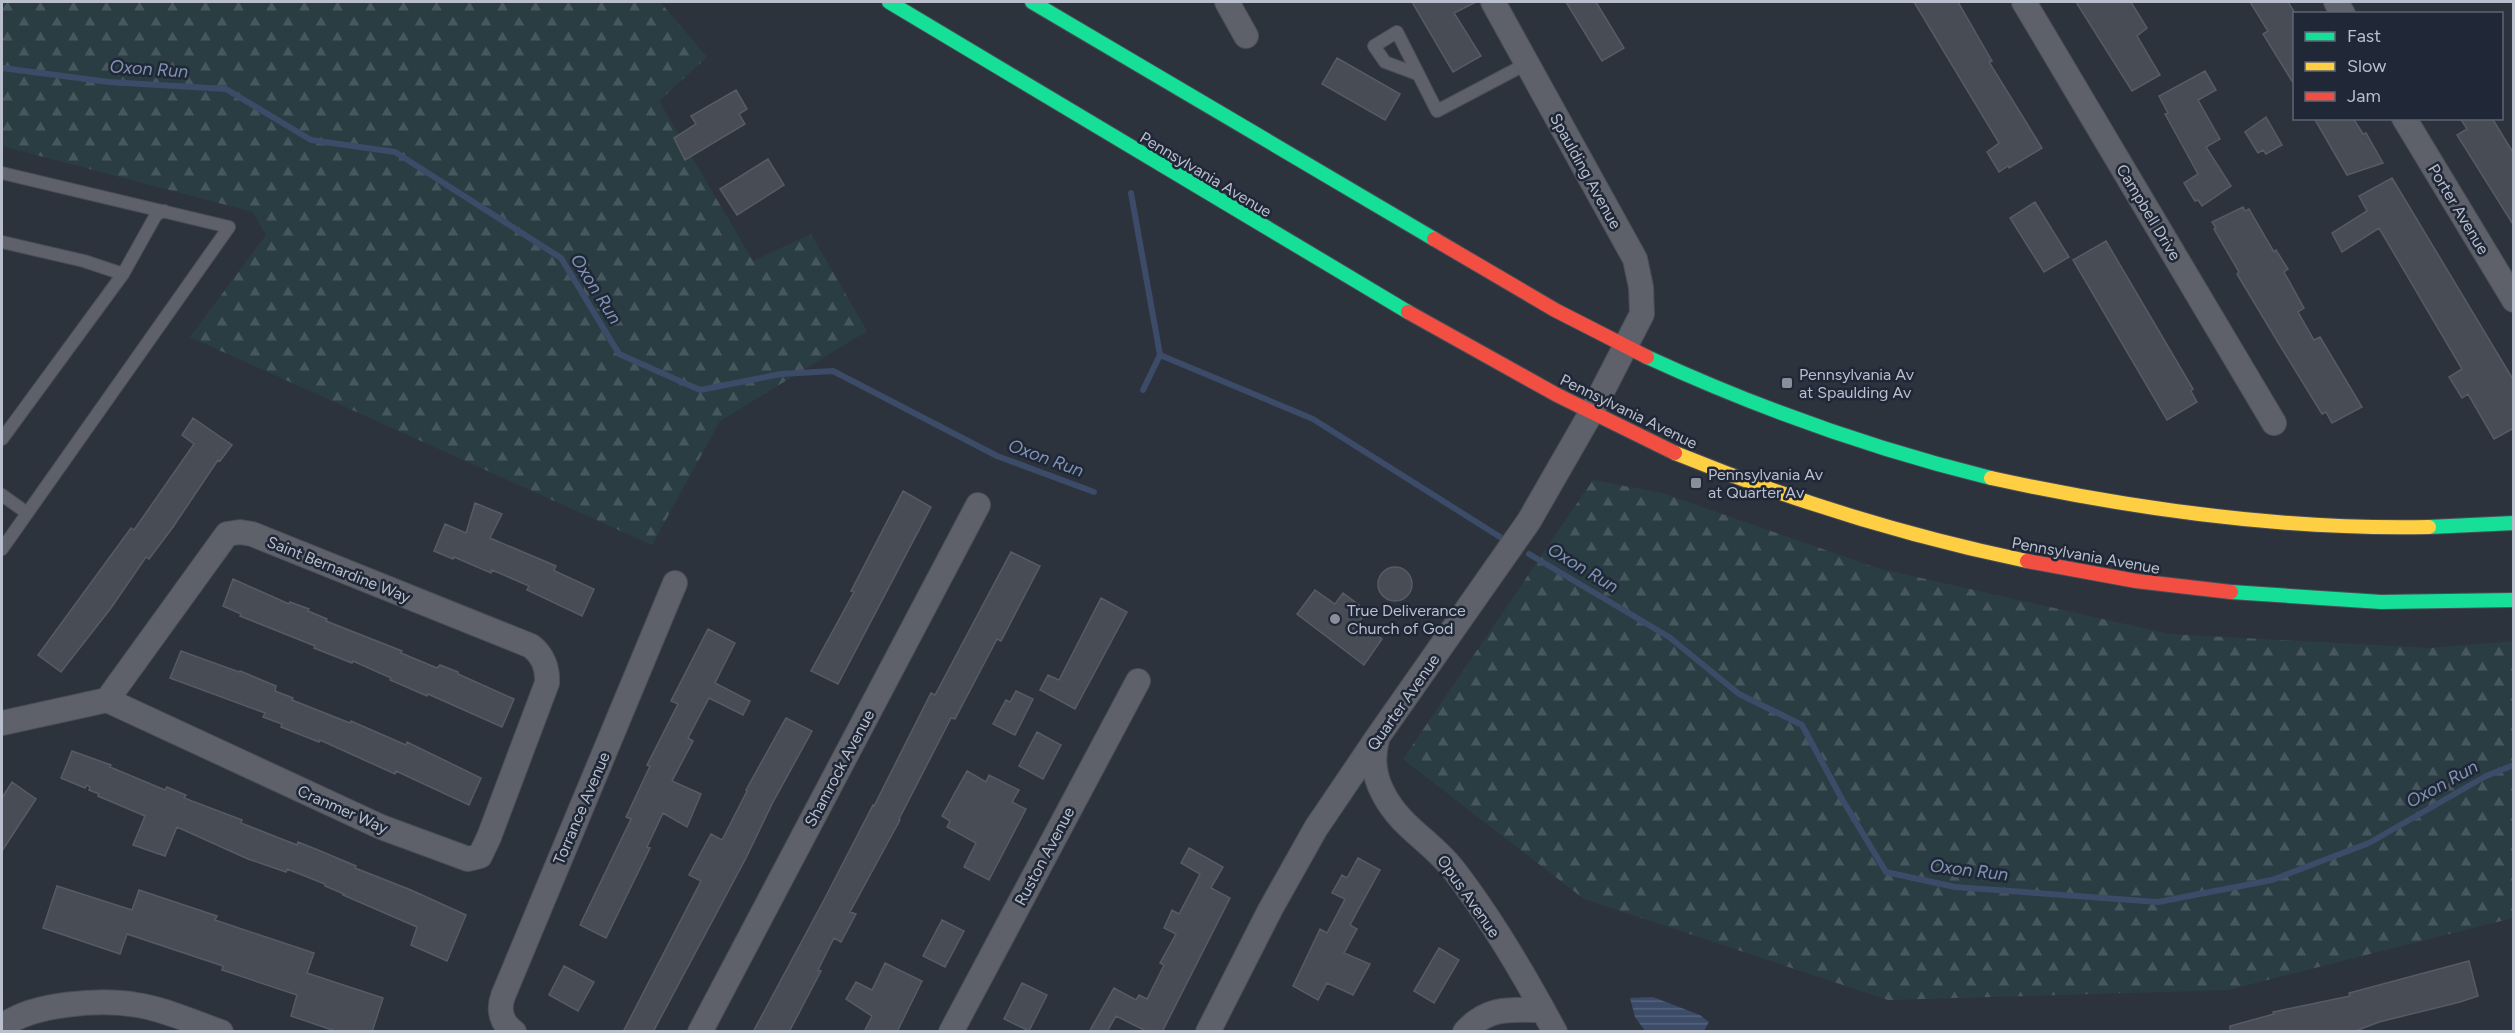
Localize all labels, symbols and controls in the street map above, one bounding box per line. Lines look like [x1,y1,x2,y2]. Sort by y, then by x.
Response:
legend [2293,12,2503,120]
text: Fast [2347,25,2381,47]
water label: Oxon Run [109,55,189,83]
text: Slow [2347,55,2386,77]
text: Jam [2347,85,2381,107]
street label: Spaulding Avenue [1546,110,1625,233]
street label: Pennsylvania Avenue [1136,128,1275,221]
street label: Campbell Drive [2112,161,2185,264]
street label: Porter Avenue [2424,161,2493,258]
water label: Oxon Run [566,250,626,328]
place label: Pennsylvania Av at Spaulding Av [1799,365,1915,402]
street label: Pennsylvania Avenue [1557,370,1701,453]
marker: Pennsylvania Av at Spaulding Av [1780,376,1794,390]
water label: Oxon Run [1005,434,1087,482]
place label: Pennsylvania Av at Quarter Av [1708,465,1824,502]
marker: Pennsylvania Av at Quarter Av [1689,476,1703,490]
street label: Saint Bernardine Way [264,532,414,607]
street label: Pennsylvania Avenue [2010,533,2162,578]
water label: Oxon Run [1544,538,1622,598]
place label: True Deliverance Church of God [1347,601,1466,638]
marker: True Deliverance Church of God [1328,612,1342,626]
street label: Quarter Avenue [1363,650,1444,754]
street label: Shamrock Avenue [801,706,878,830]
street label: Torrance Avenue [549,749,614,867]
water label: Oxon Run [2402,755,2482,813]
street label: Cranmer Way [295,781,391,838]
street label: Ruston Avenue [1011,804,1078,909]
street label: Opus Avenue [1433,851,1504,941]
water label: Oxon Run [1929,854,2009,886]

